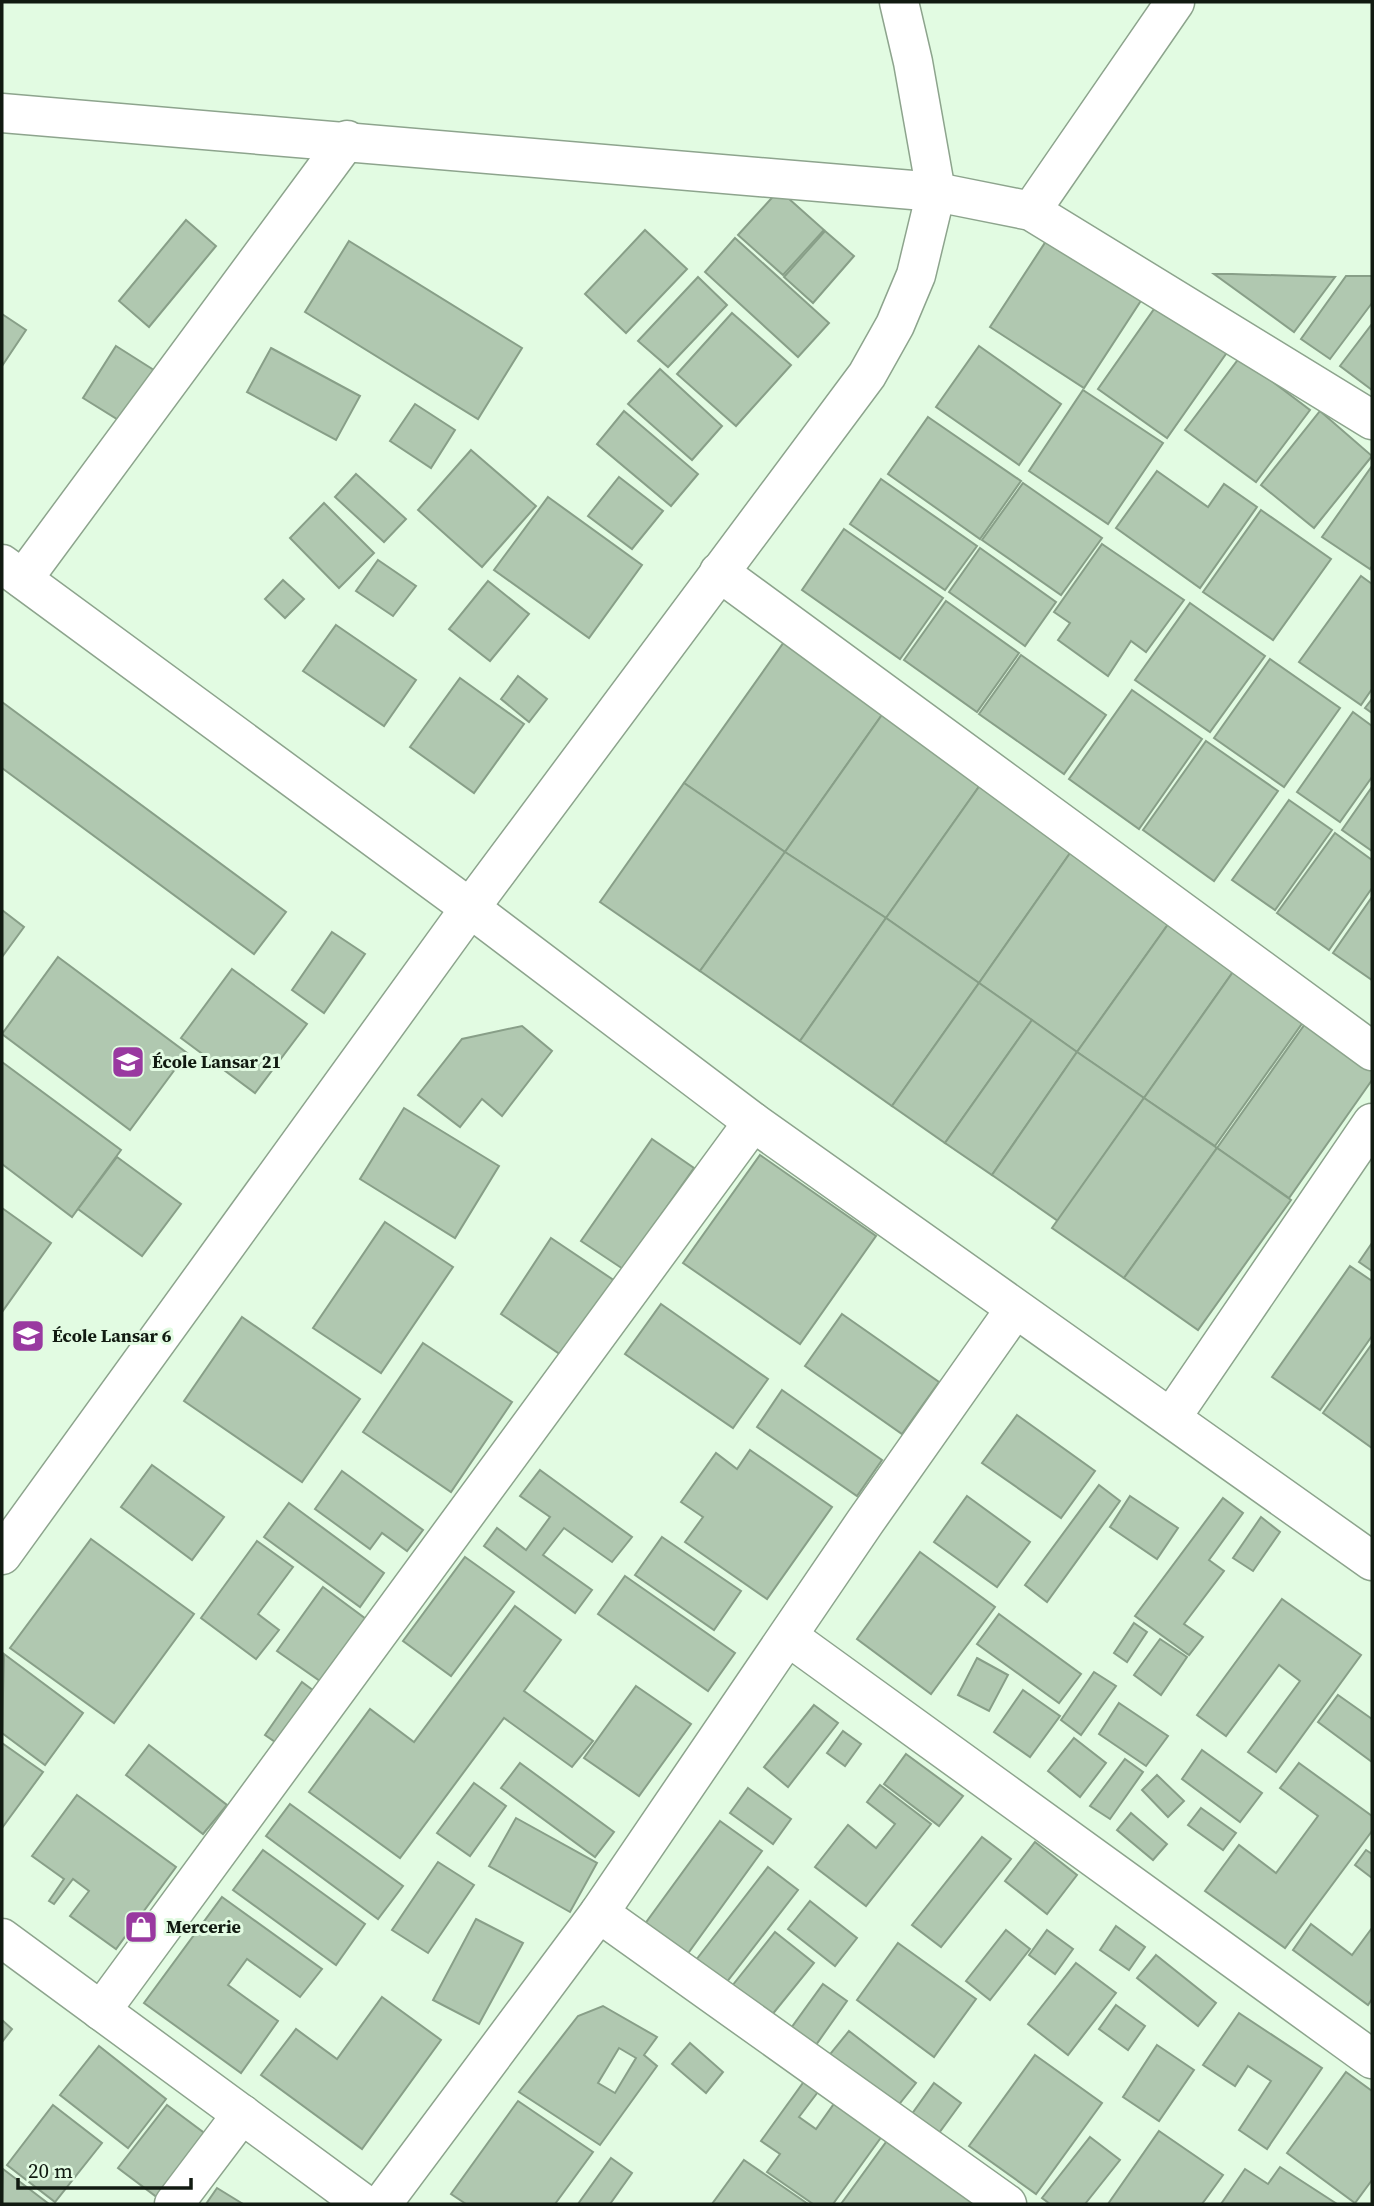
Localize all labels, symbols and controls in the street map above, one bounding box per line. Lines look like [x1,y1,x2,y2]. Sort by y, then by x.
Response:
school or university icon: École Lansar 21 [109,1043,147,1081]
place label: École Lansar 21 [152,1049,281,1074]
school or university icon: École Lansar 6 [9,1317,47,1355]
place label: École Lansar 6 [52,1323,172,1348]
shop icon: Mercerie [122,1908,160,1946]
place label: Mercerie [166,1914,241,1939]
scale bar [18,2146,191,2190]
text: 20 m [28,2156,73,2185]

